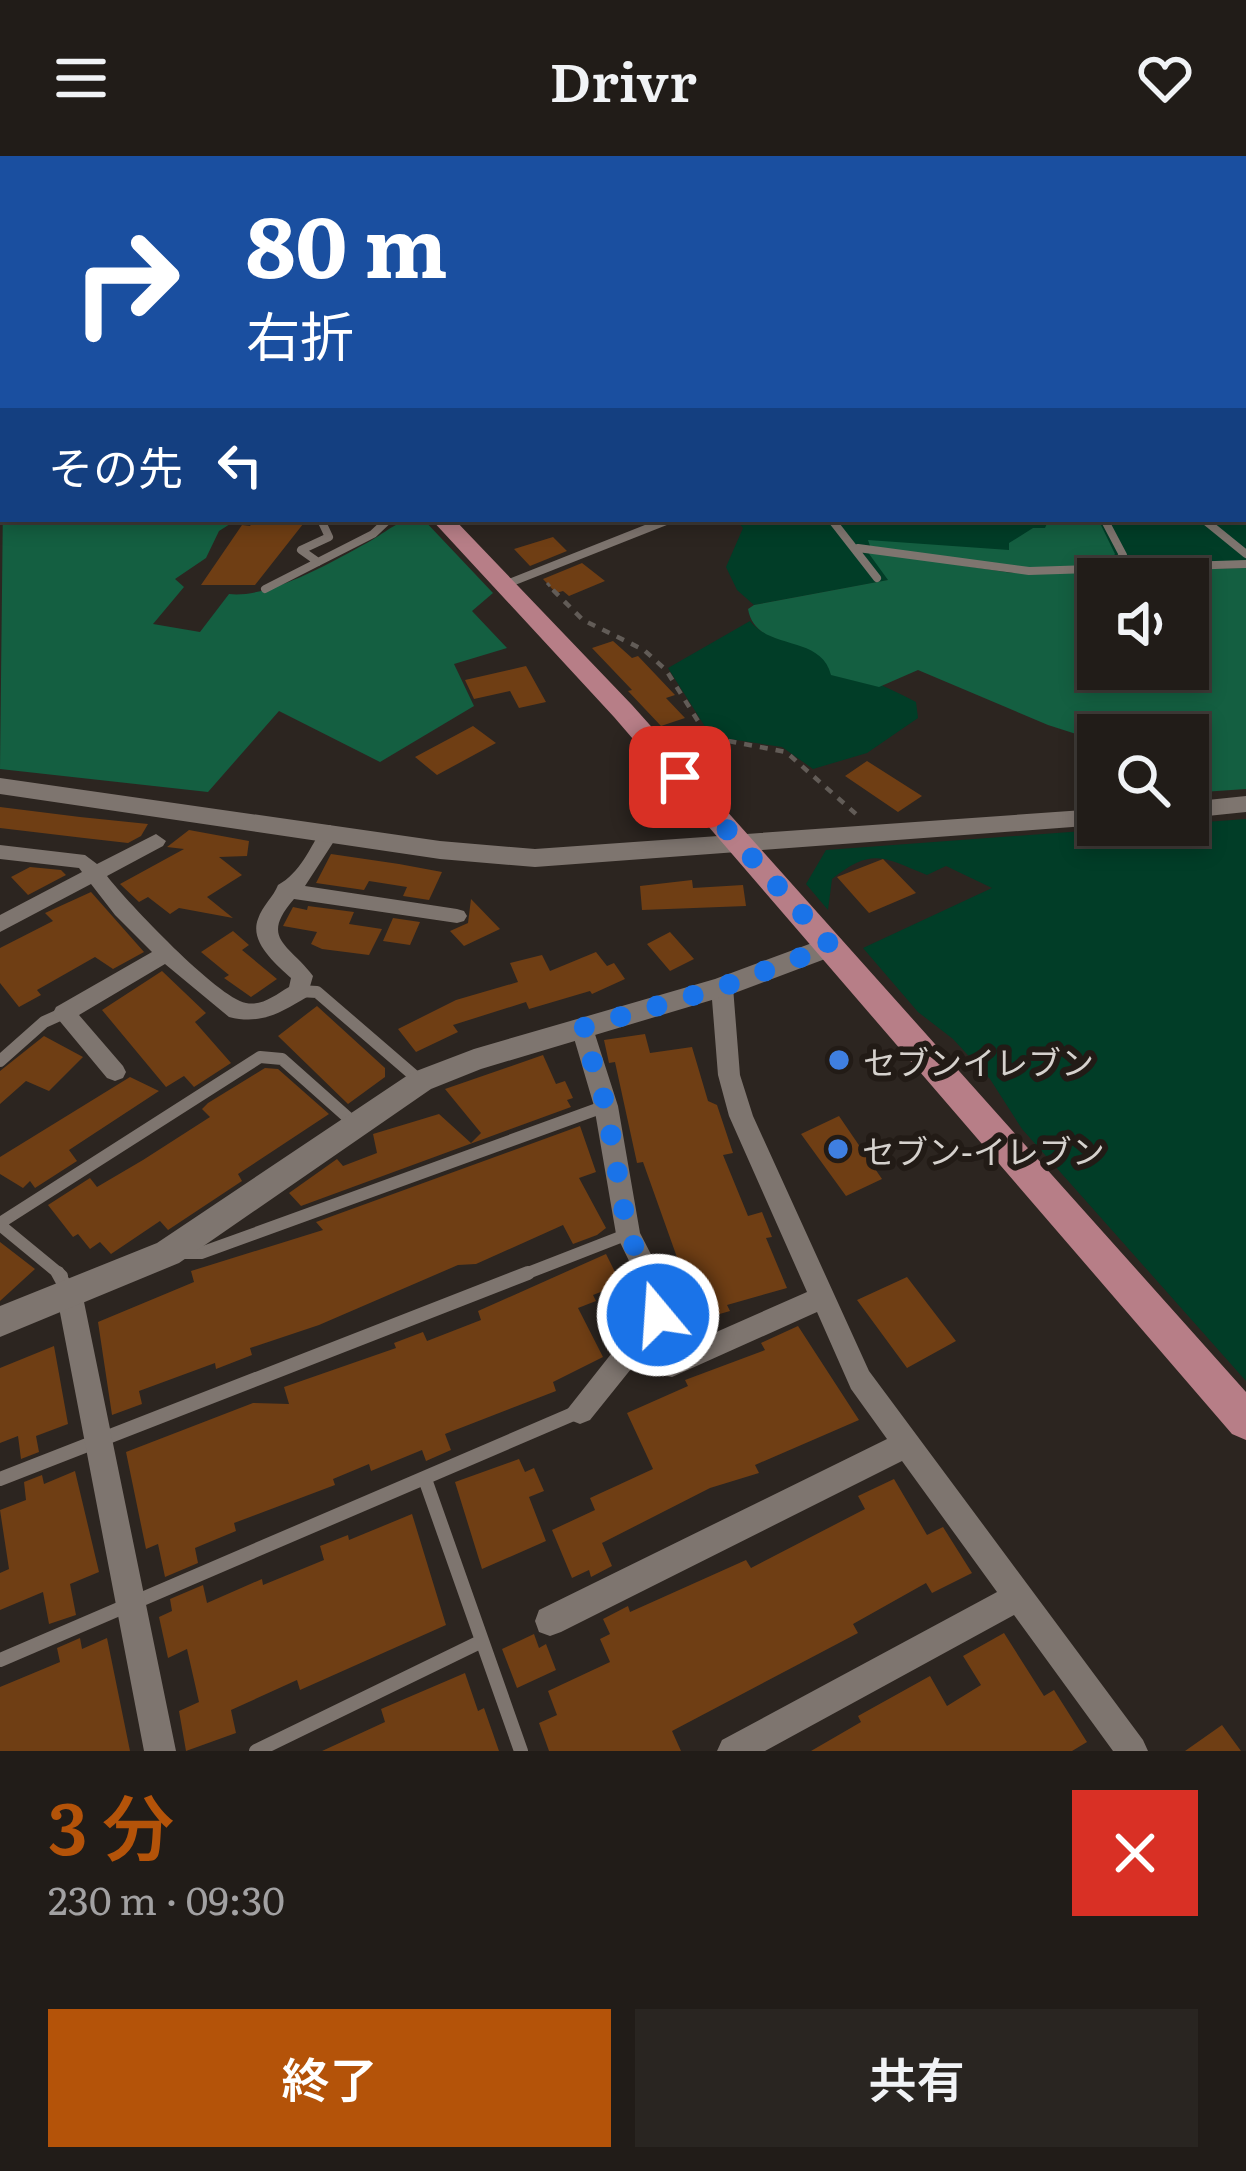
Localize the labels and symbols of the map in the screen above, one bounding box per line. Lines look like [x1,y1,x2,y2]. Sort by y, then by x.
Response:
pin [629,726,731,828]
place label: セブンイレブン [863,1036,1094,1085]
marker: セブンイレブン [826,1047,852,1073]
place label: セブン-イレブン [862,1125,1105,1174]
marker: セブン-イレブン [825,1136,851,1162]
position arrow [595,1252,721,1378]

